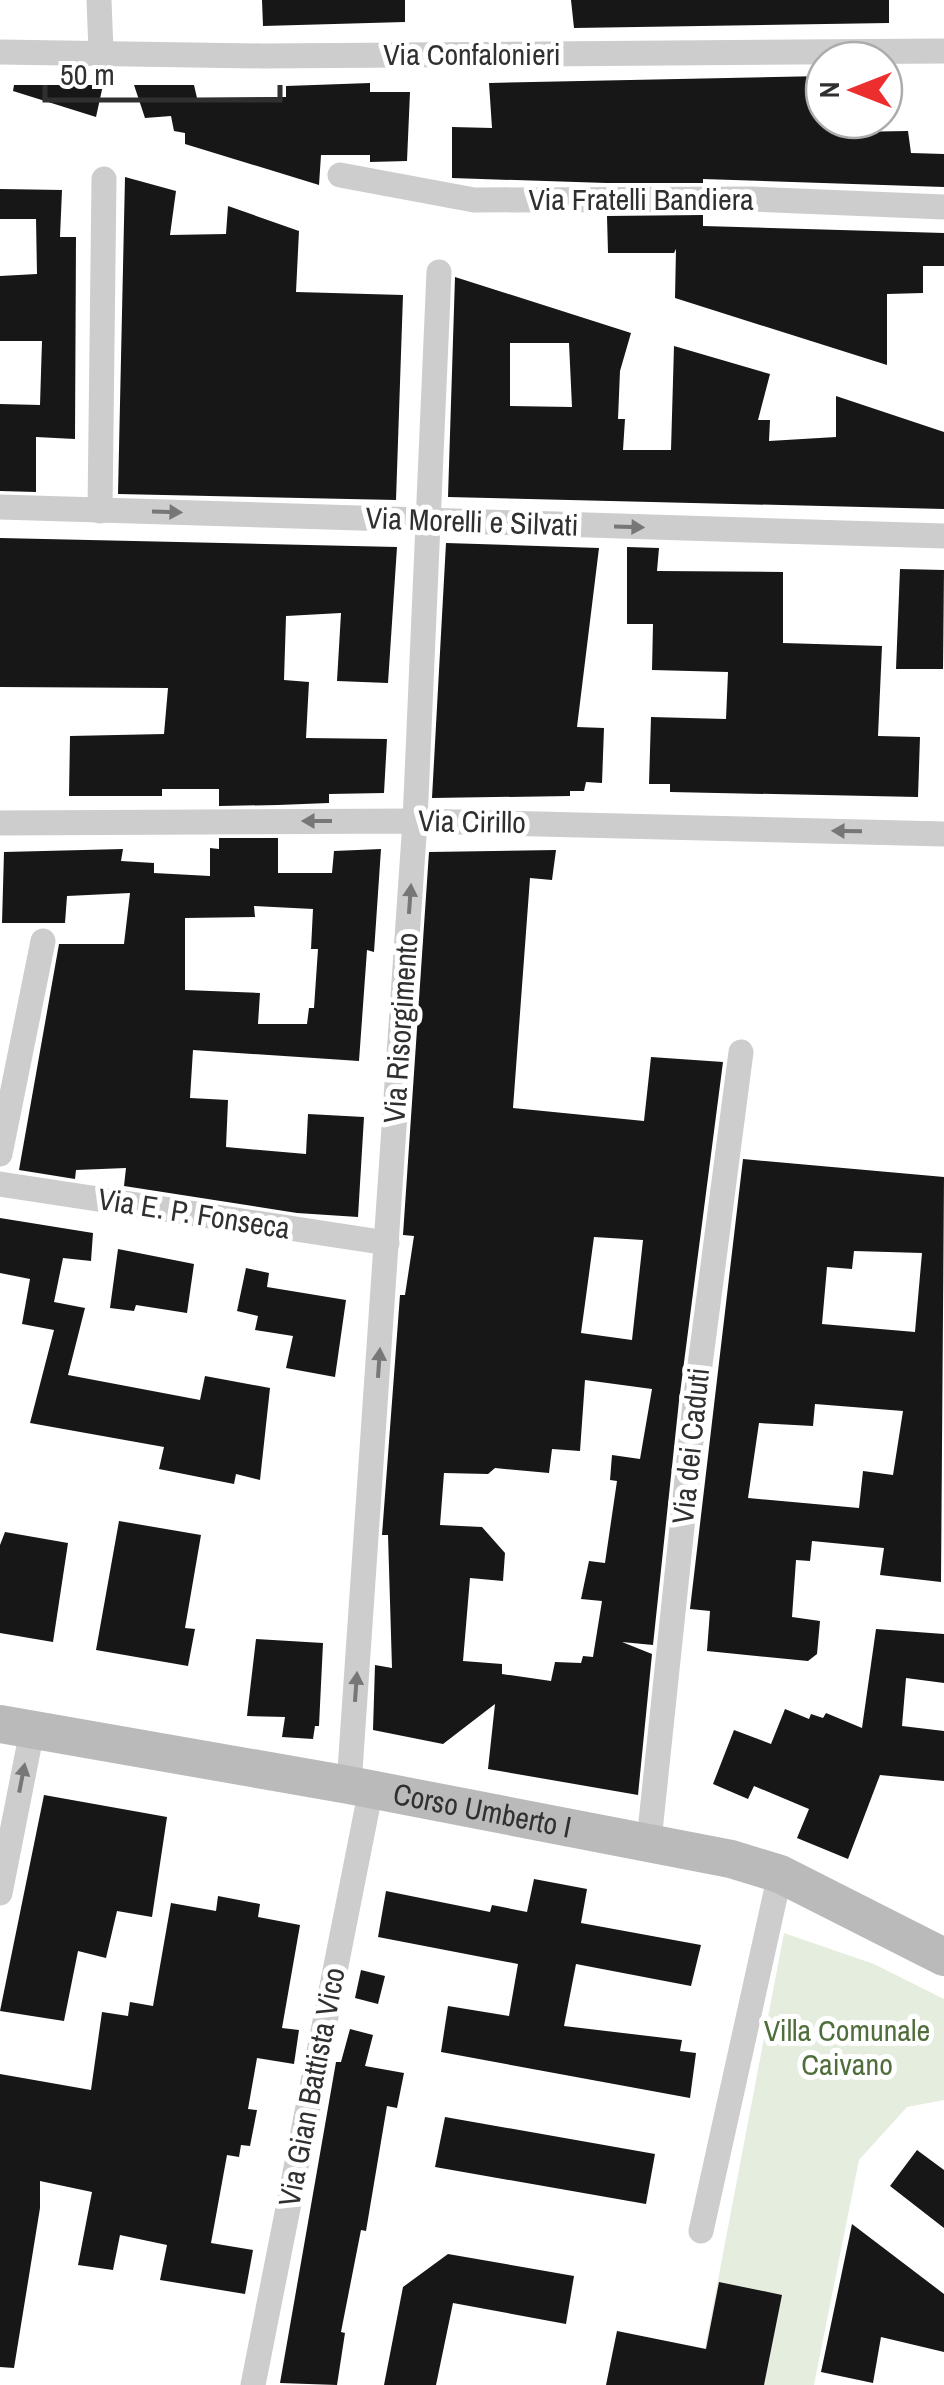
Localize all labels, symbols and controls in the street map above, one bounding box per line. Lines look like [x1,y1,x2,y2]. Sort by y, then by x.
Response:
street label: Via Confalonieri [383,34,561,74]
scale bar [45,40,280,102]
north arrow [804,40,904,140]
text: 50 m [60,54,115,94]
text: N [810,82,848,98]
street label: Via Fratelli Bandiera [528,179,754,219]
street label: Via Morelli e Silvati [365,497,579,545]
one-way arrow [152,505,184,521]
one-way arrow [614,520,646,536]
street label: Via Cirillo [418,800,526,842]
one-way arrow [301,813,333,829]
one-way arrow [830,823,862,839]
one-way arrow [402,883,418,915]
street label: Via Risorgimento [373,931,427,1125]
street label: Via E. P. Fonseca [95,1178,293,1248]
one-way arrow [371,1347,387,1379]
street label: Via dei Caduti [662,1366,718,1526]
one-way arrow [348,1671,364,1703]
one-way arrow [15,1762,31,1793]
street label: Corso Umberto I [390,1773,575,1847]
street label: Via Gian Battista Vico [268,1964,354,2210]
park label: Villa Comunale Caivano [764,2010,930,2084]

